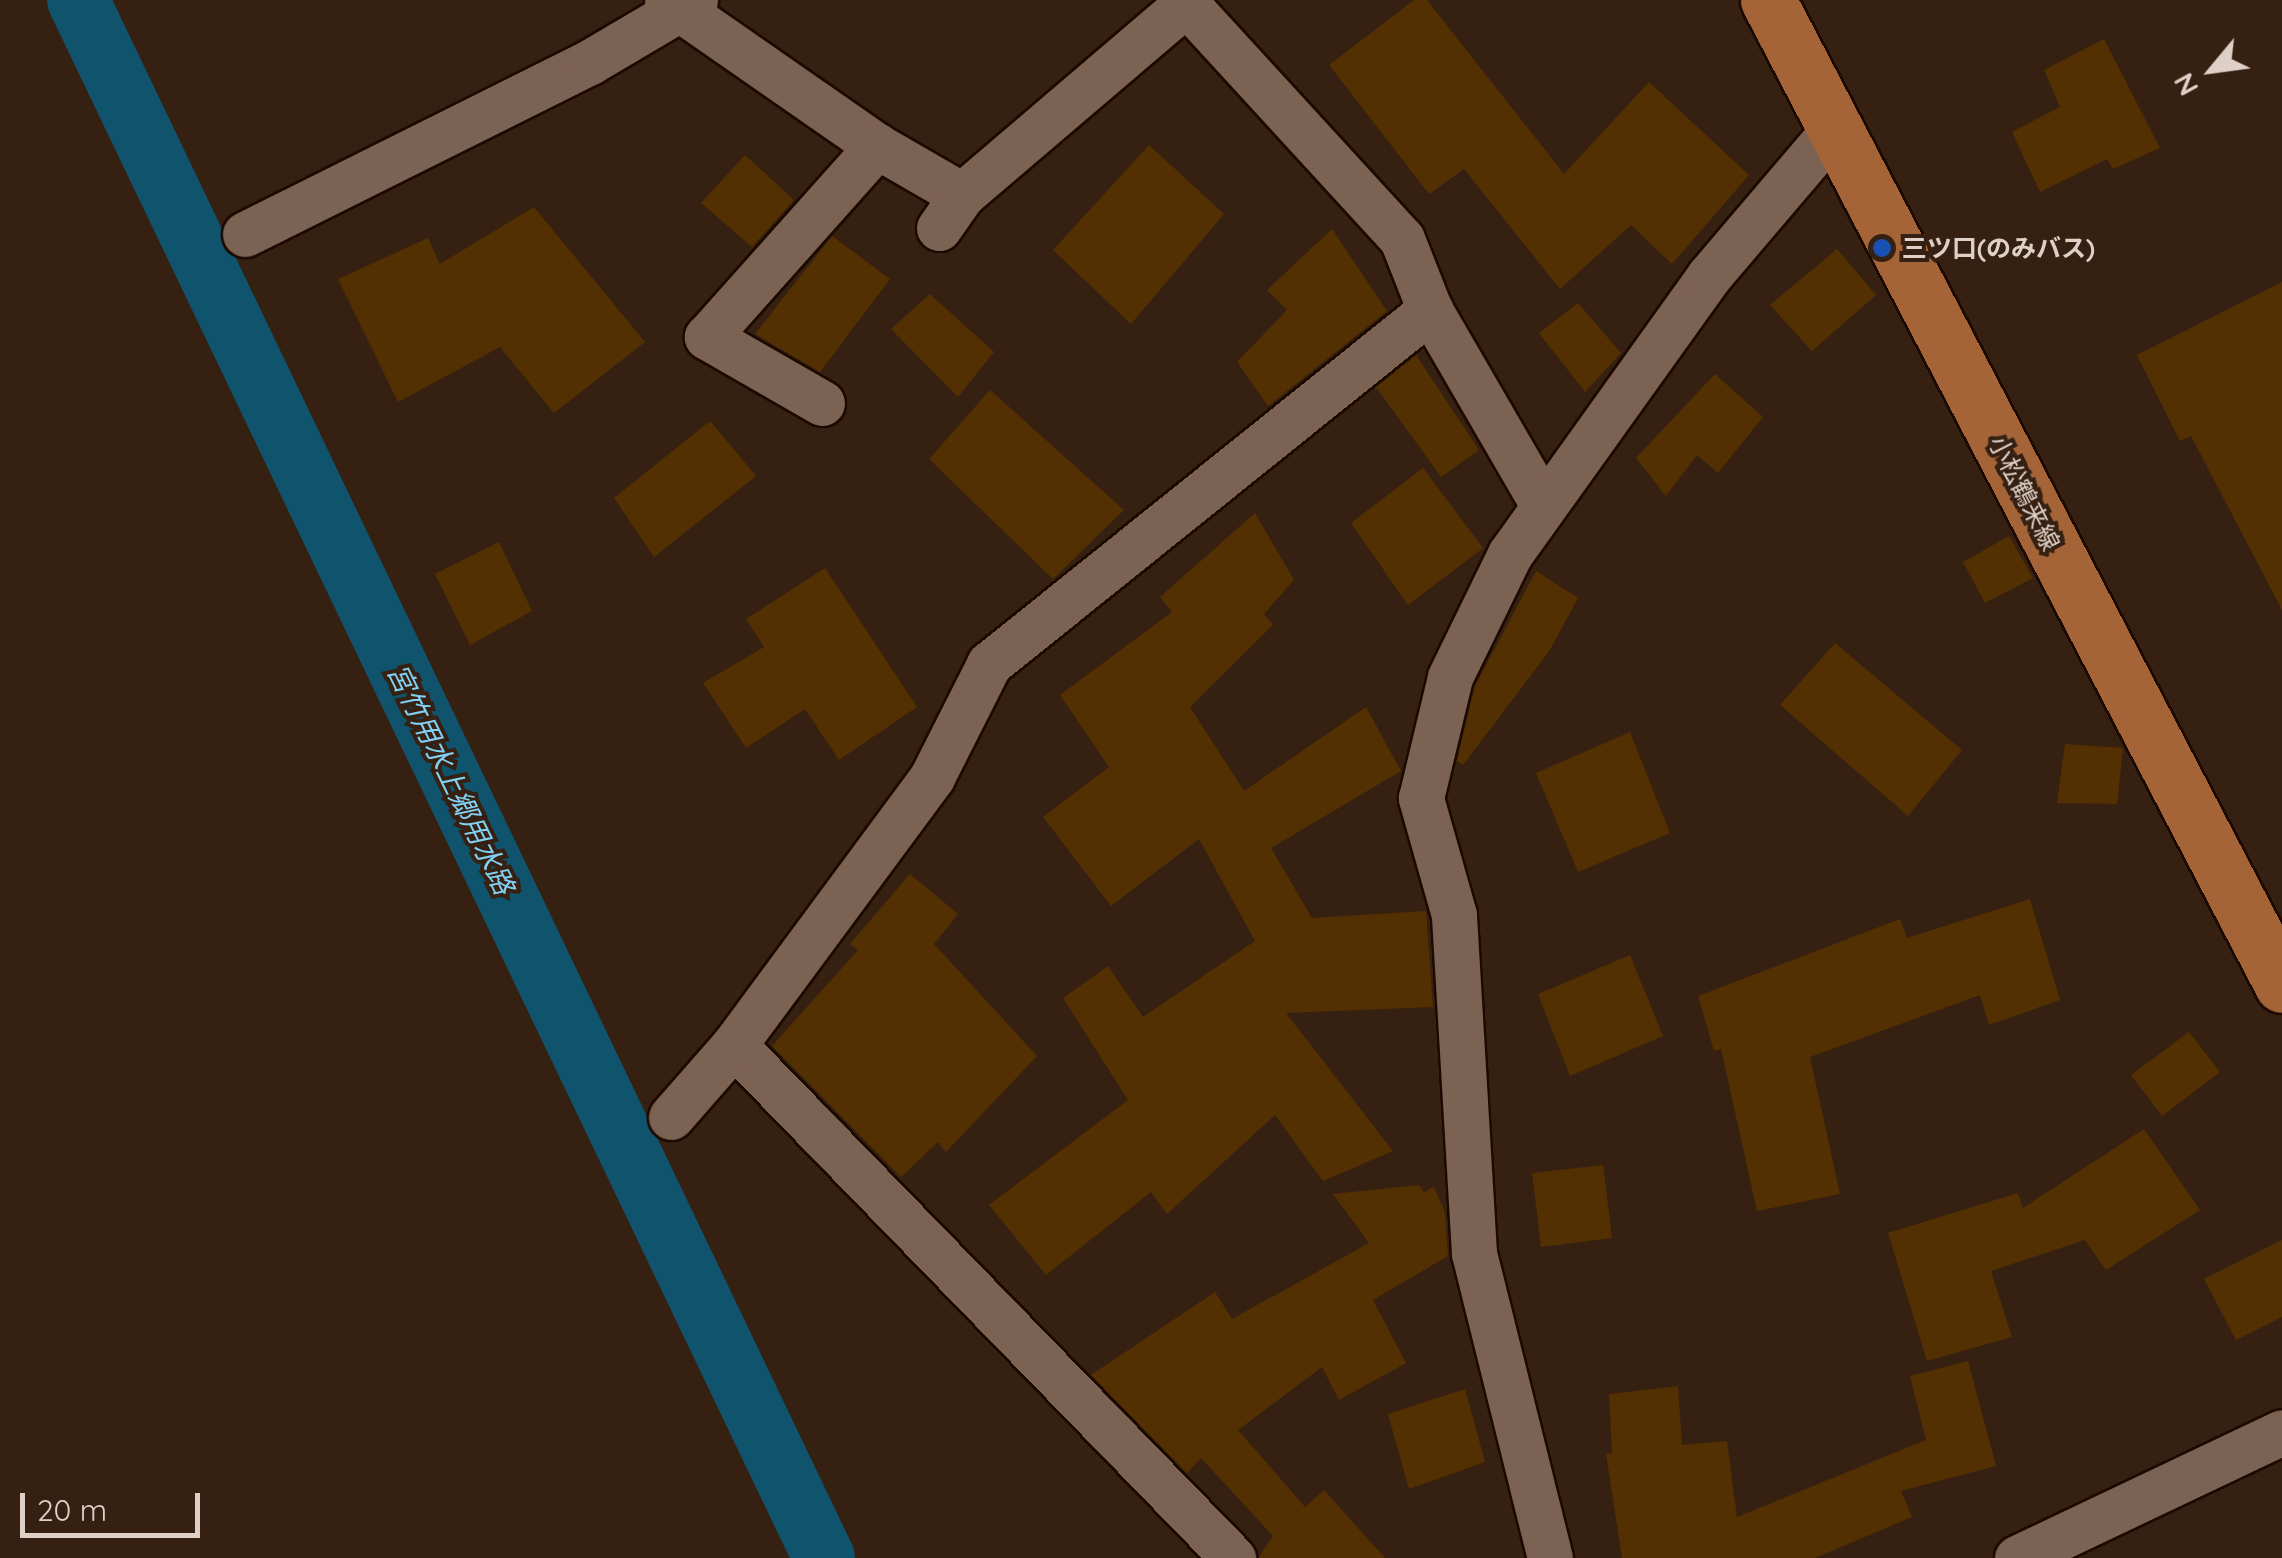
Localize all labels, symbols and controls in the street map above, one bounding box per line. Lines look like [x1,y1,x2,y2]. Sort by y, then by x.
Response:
north arrow [2162,20,2262,120]
text: N [2165,67,2206,102]
place label: 三ツ口(のみバス) [1902,233,2095,263]
marker: 三ツ口(のみバス) [1871,237,1893,259]
street label: 小松鶴来線 [1982,431,2066,555]
water label: 宮竹用水上郷用水路 [381,658,521,900]
scale bar [25,1473,205,1535]
text: 20 m [37,1491,107,1529]

